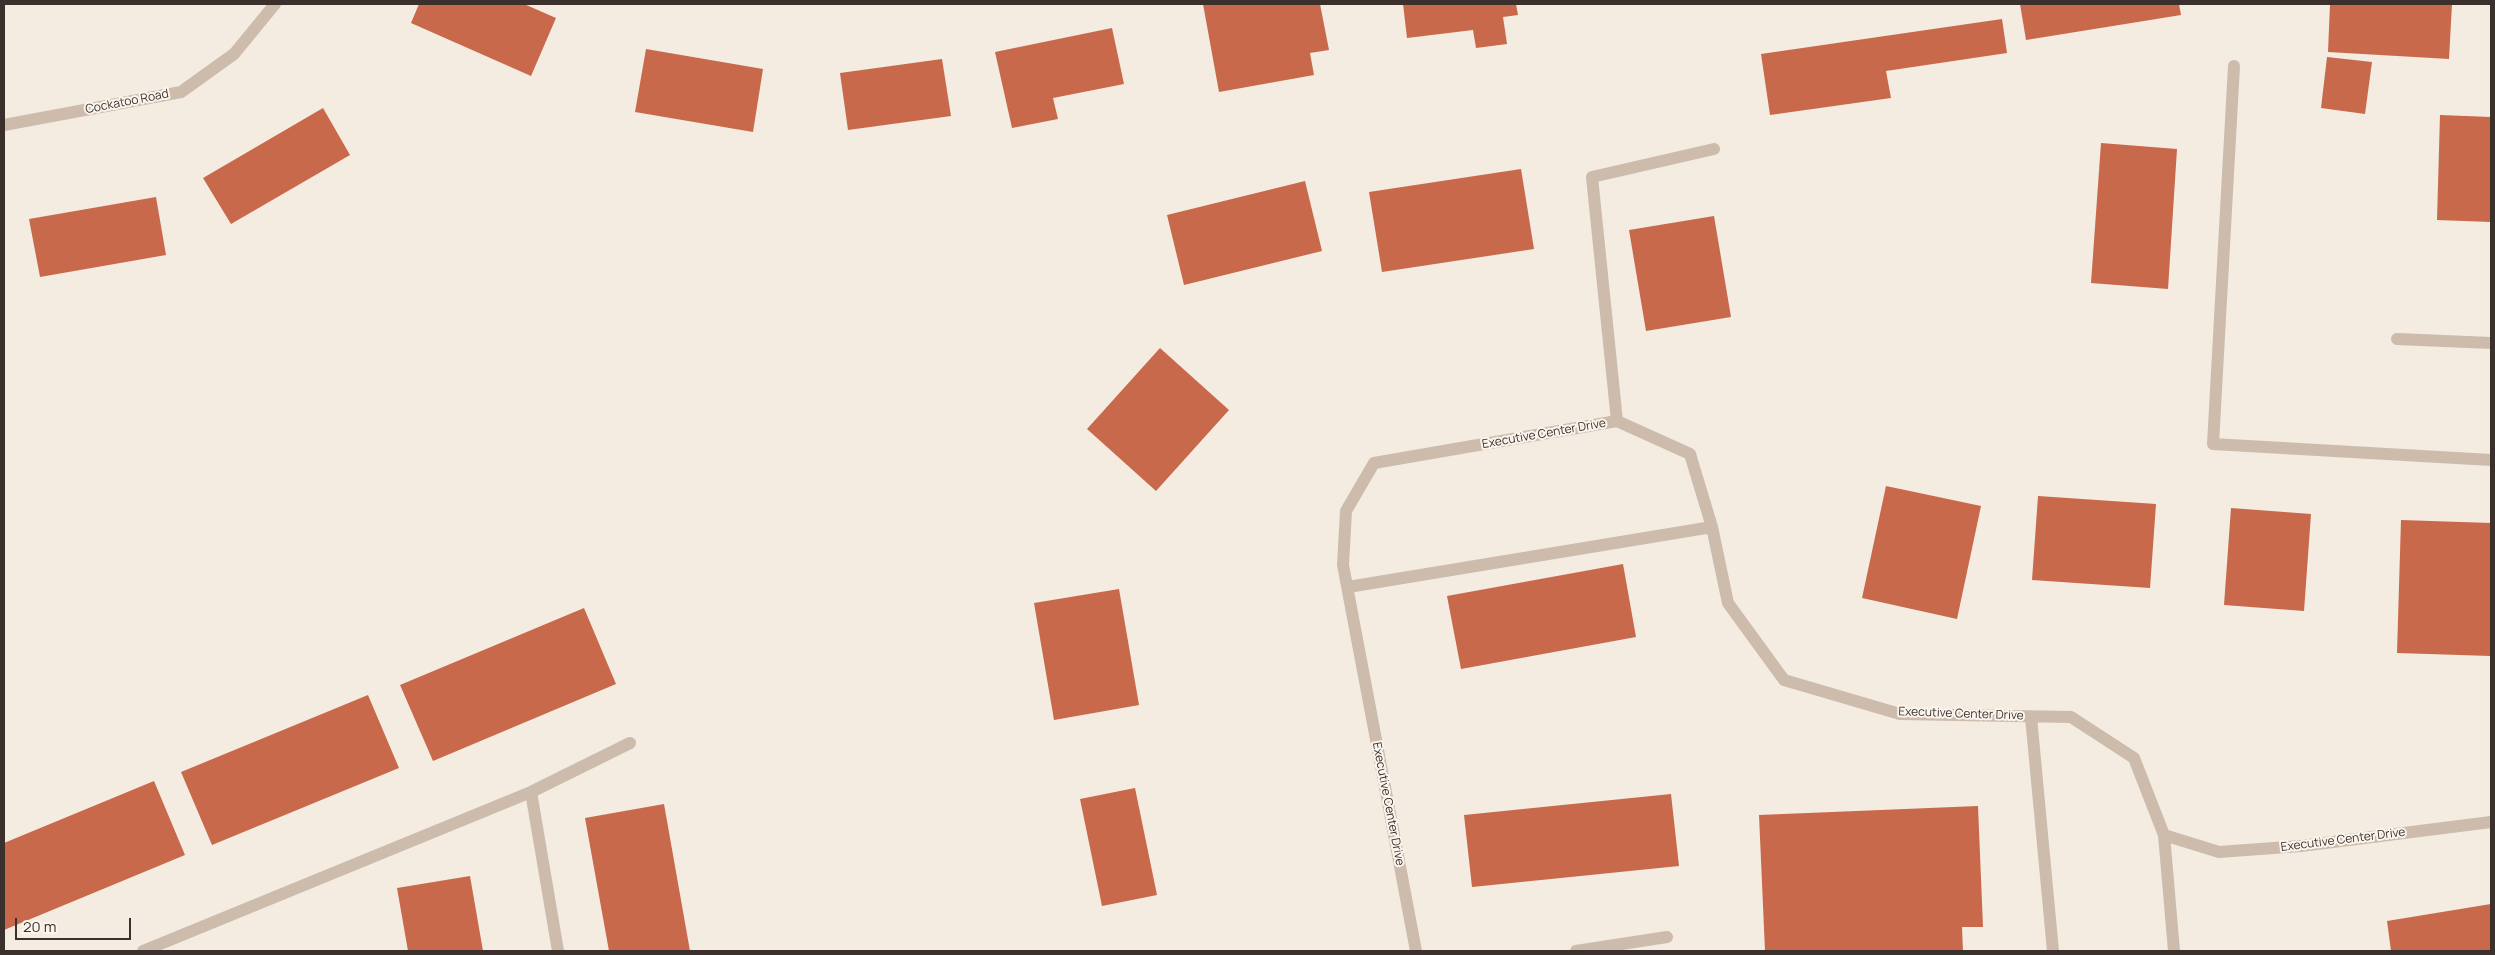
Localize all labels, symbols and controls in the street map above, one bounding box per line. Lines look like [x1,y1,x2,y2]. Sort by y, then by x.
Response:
street label: Cockatoo Road [84,87,170,117]
street label: Executive Center Drive [1481,416,1607,452]
street label: Executive Center Drive [1898,705,2024,723]
street label: Executive Center Drive [1369,741,1407,867]
street label: Executive Center Drive [2280,825,2406,855]
scale bar [18,908,134,940]
text: 20 m [23,916,56,937]

